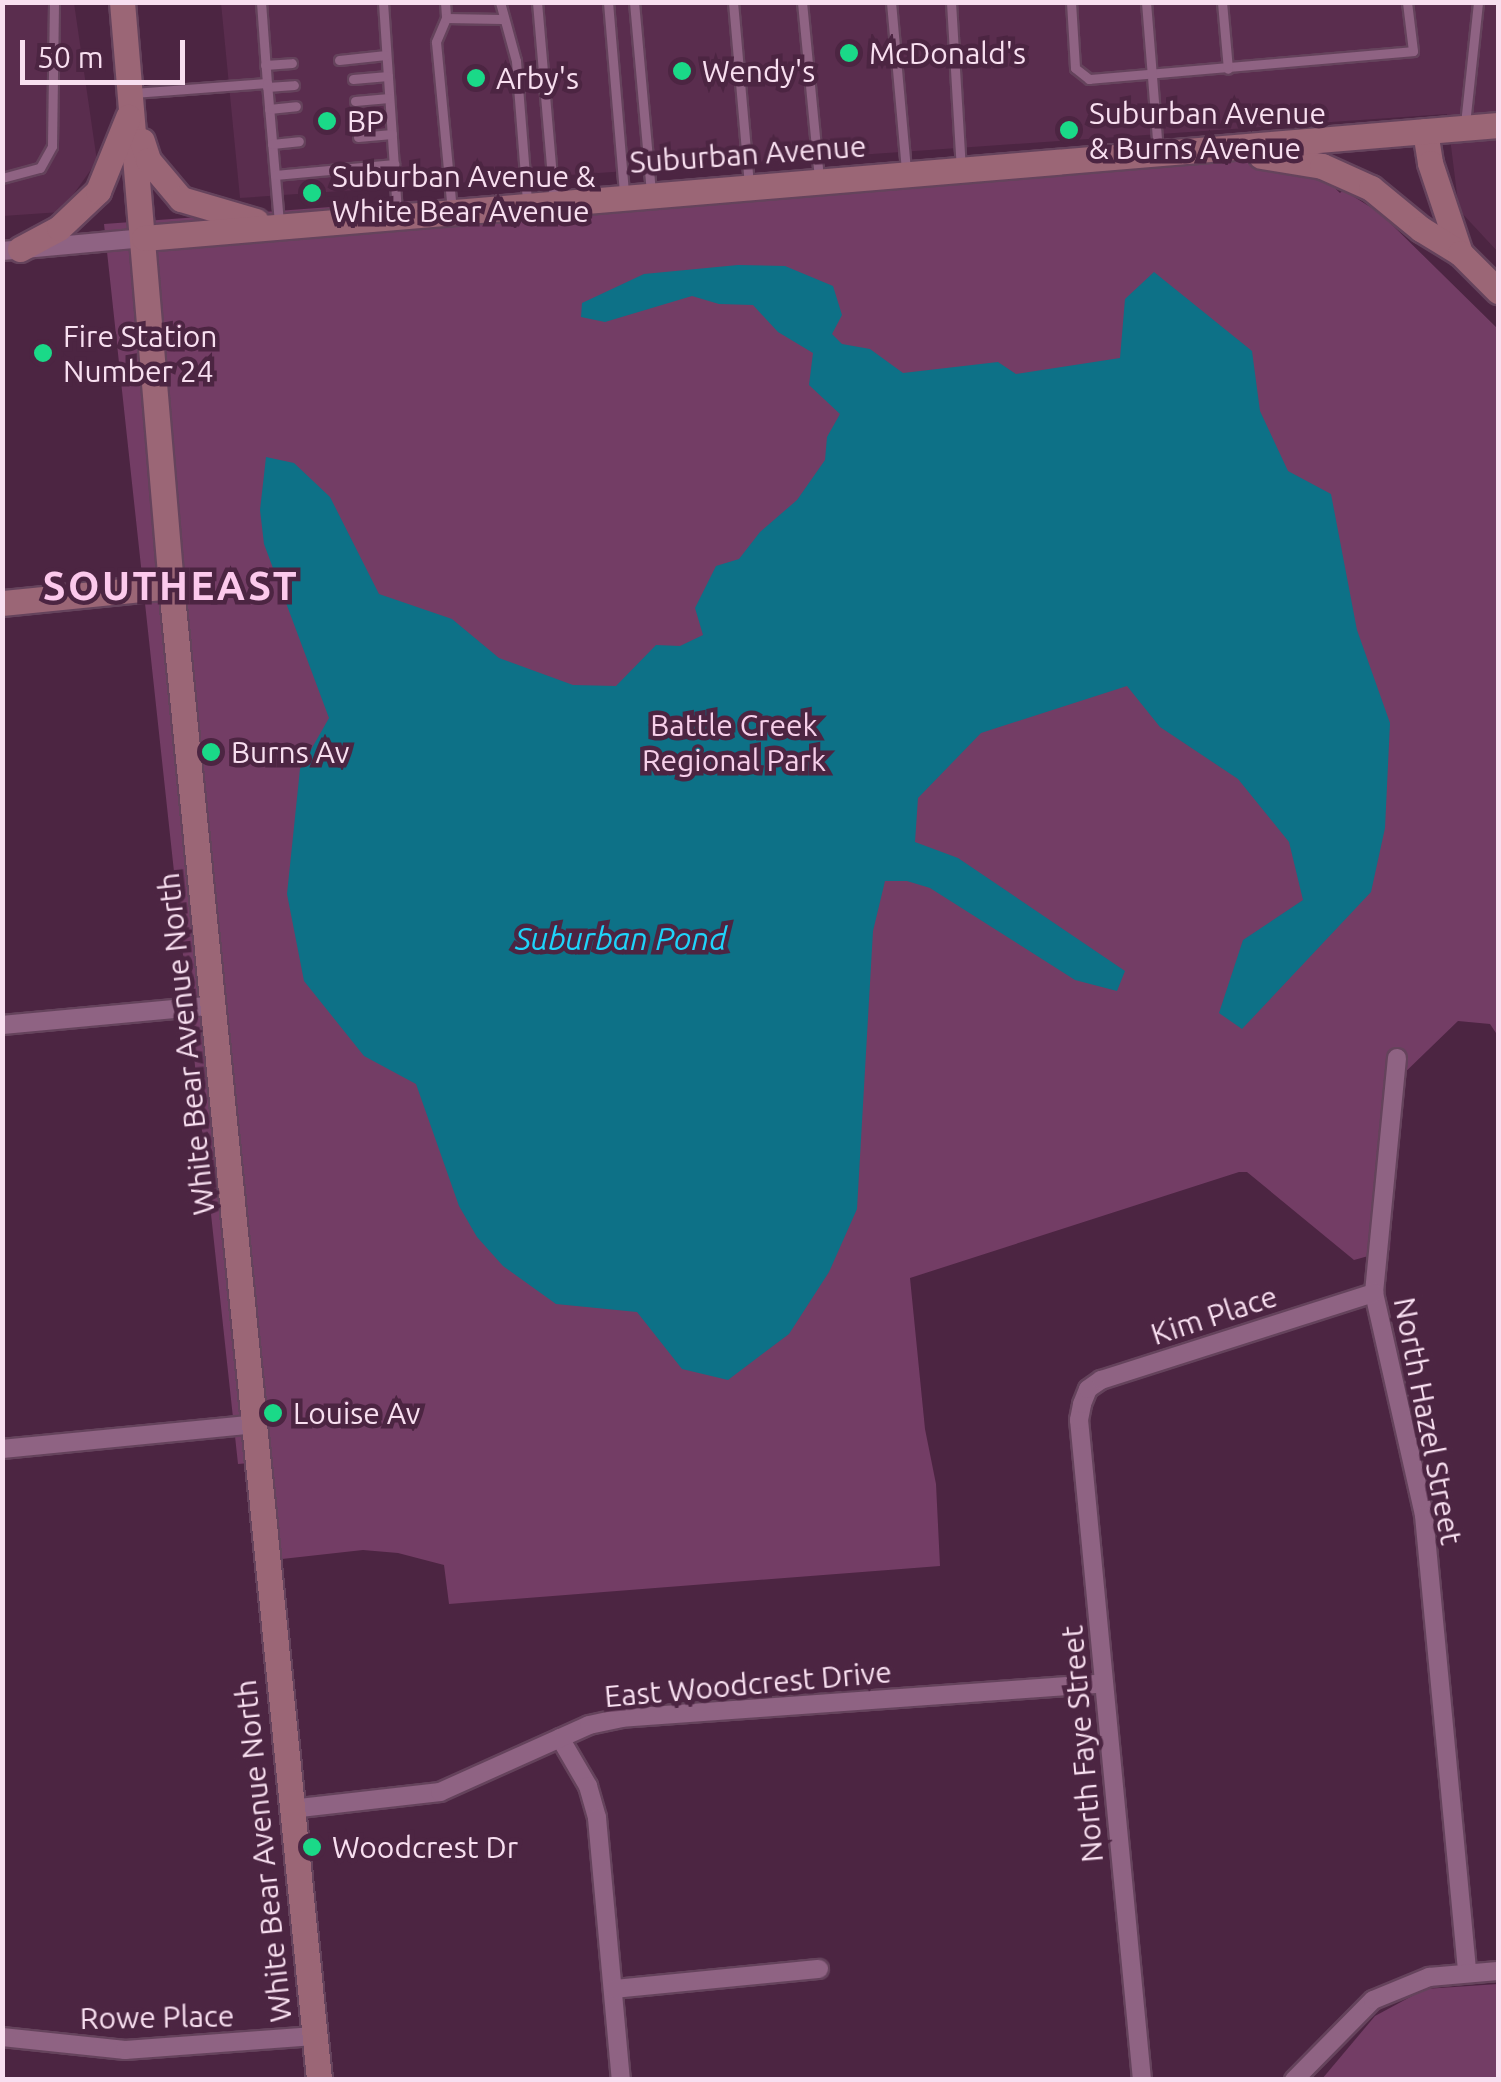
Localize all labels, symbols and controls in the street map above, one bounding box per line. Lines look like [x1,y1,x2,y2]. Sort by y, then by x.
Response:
scale bar [25,20,190,82]
place label: McDonald's [869,35,1026,71]
text: 50 m [37,40,104,74]
marker: McDonald's [838,42,860,64]
place label: Wendy's [702,53,815,89]
place label: Arby's [496,60,579,96]
marker: Wendy's [671,60,693,82]
marker: Arby's [465,67,487,89]
place label: Suburban Avenue & Burns Avenue [1089,95,1326,166]
place label: BP [347,103,384,139]
marker: BP [316,110,338,132]
marker: Suburban Avenue & Burns Avenue [1058,119,1080,141]
street label: Suburban Avenue [629,128,867,180]
place label: Suburban Avenue & White Bear Avenue [332,158,595,228]
marker: Suburban Avenue & White Bear Avenue [301,182,323,204]
place label: Fire Station Number 24 [63,318,217,388]
marker: Fire Station Number 24 [32,342,54,364]
district label: SOUTHEAST [43,562,299,610]
park label: Battle Creek Regional Park [642,707,826,778]
place label: Burns Av [231,734,349,770]
marker: Burns Av [200,741,222,763]
street label: White Bear Avenue North [150,871,222,1217]
water label: Suburban Pond [515,919,727,957]
street label: Kim Place [1146,1278,1282,1352]
street label: North Hazel Street [1386,1294,1470,1548]
place label: Louise Av [293,1395,420,1431]
marker: Louise Av [262,1402,284,1424]
street label: North Faye Street [1054,1624,1110,1864]
street label: East Woodcrest Drive [603,1654,893,1714]
street label: White Bear Avenue North [227,1678,299,2024]
place label: Woodcrest Dr [332,1829,518,1865]
marker: Woodcrest Dr [301,1836,323,1858]
street label: Rowe Place [79,1998,235,2036]

